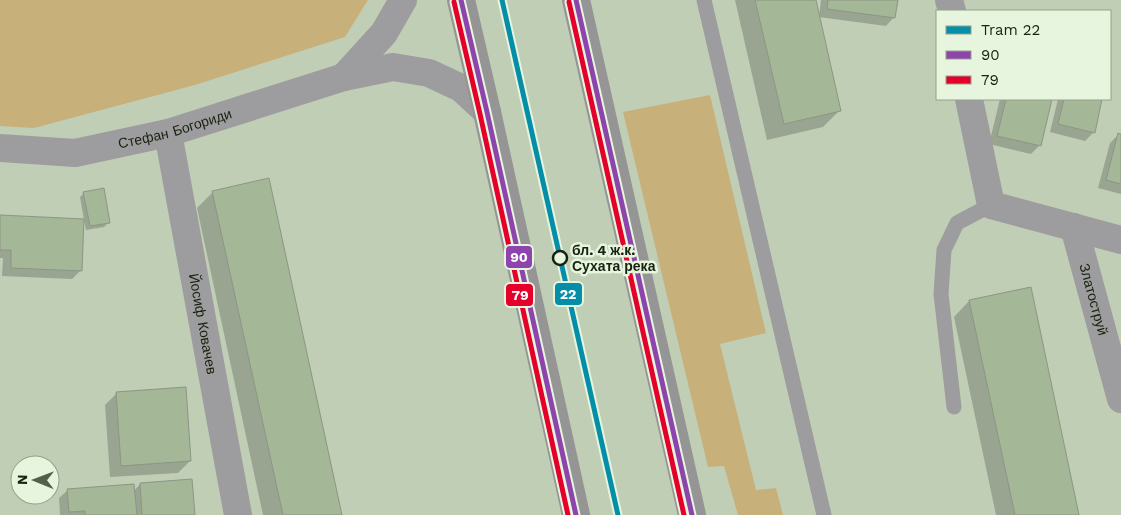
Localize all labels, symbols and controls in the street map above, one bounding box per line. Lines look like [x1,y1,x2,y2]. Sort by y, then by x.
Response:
legend [936,10,1111,100]
text: Tram 22 [981,21,1040,39]
text: 90 [981,46,1000,64]
text: 79 [981,71,999,89]
street label: Стефан Богориди [117,105,234,152]
place label: бл. 4 ж.к. Сухата река [572,242,656,274]
line badge: 90 [505,245,533,269]
text: 90 [510,249,528,265]
marker: бл. 4 ж.к. Сухата река [552,250,568,266]
street label: Златоструй [1076,262,1111,337]
street label: Йосиф Ковачев [186,272,220,376]
line badge: 22 [554,282,583,306]
line badge: 79 [505,283,534,307]
text: 22 [560,286,576,302]
text: 79 [511,287,529,303]
north arrow [10,455,60,505]
text: N [14,474,30,485]

